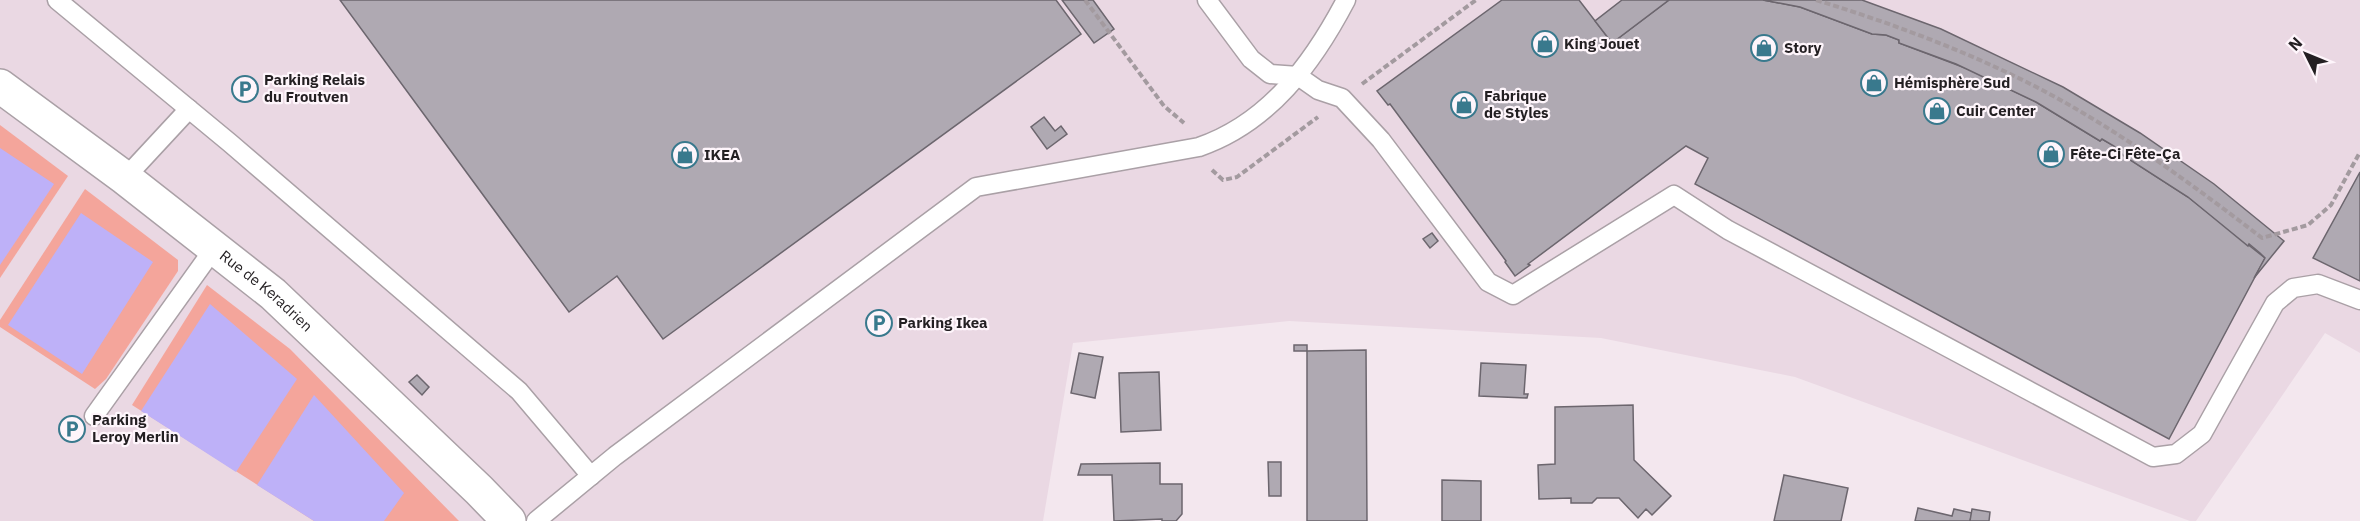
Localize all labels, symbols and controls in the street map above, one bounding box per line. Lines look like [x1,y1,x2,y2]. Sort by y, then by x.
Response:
north arrow [2276,24,2336,84]
shop icon: King Jouet [1530,29,1560,59]
shop icon: Story [1749,33,1779,63]
text: N [2284,33,2306,55]
place label: King Jouet [1564,34,1640,53]
place label: Story [1784,38,1822,57]
shop icon: Hémisphère Sud [1859,68,1889,98]
place label: Parking Relais du Froutven [264,70,366,106]
place label: Hémisphère Sud [1894,73,2010,92]
parking icon: Parking Relais du Froutven [230,74,260,104]
place label: Fabrique de Styles [1484,86,1549,122]
shop icon: Fabrique de Styles [1449,90,1479,120]
shop icon: Cuir Center [1922,96,1952,126]
place label: Cuir Center [1956,101,2036,120]
shop icon: Fête-Ci Fête-Ça [2036,139,2066,169]
shop icon: IKEA [670,140,700,170]
place label: Fête-Ci Fête-Ça [2070,144,2181,163]
place label: IKEA [704,145,740,164]
street label: Rue de Keradrien [216,246,317,336]
parking icon: Parking Ikea [864,308,894,338]
place label: Parking Ikea [898,313,988,332]
place label: Parking Leroy Merlin [92,410,179,446]
parking icon: Parking Leroy Merlin [57,414,87,444]

